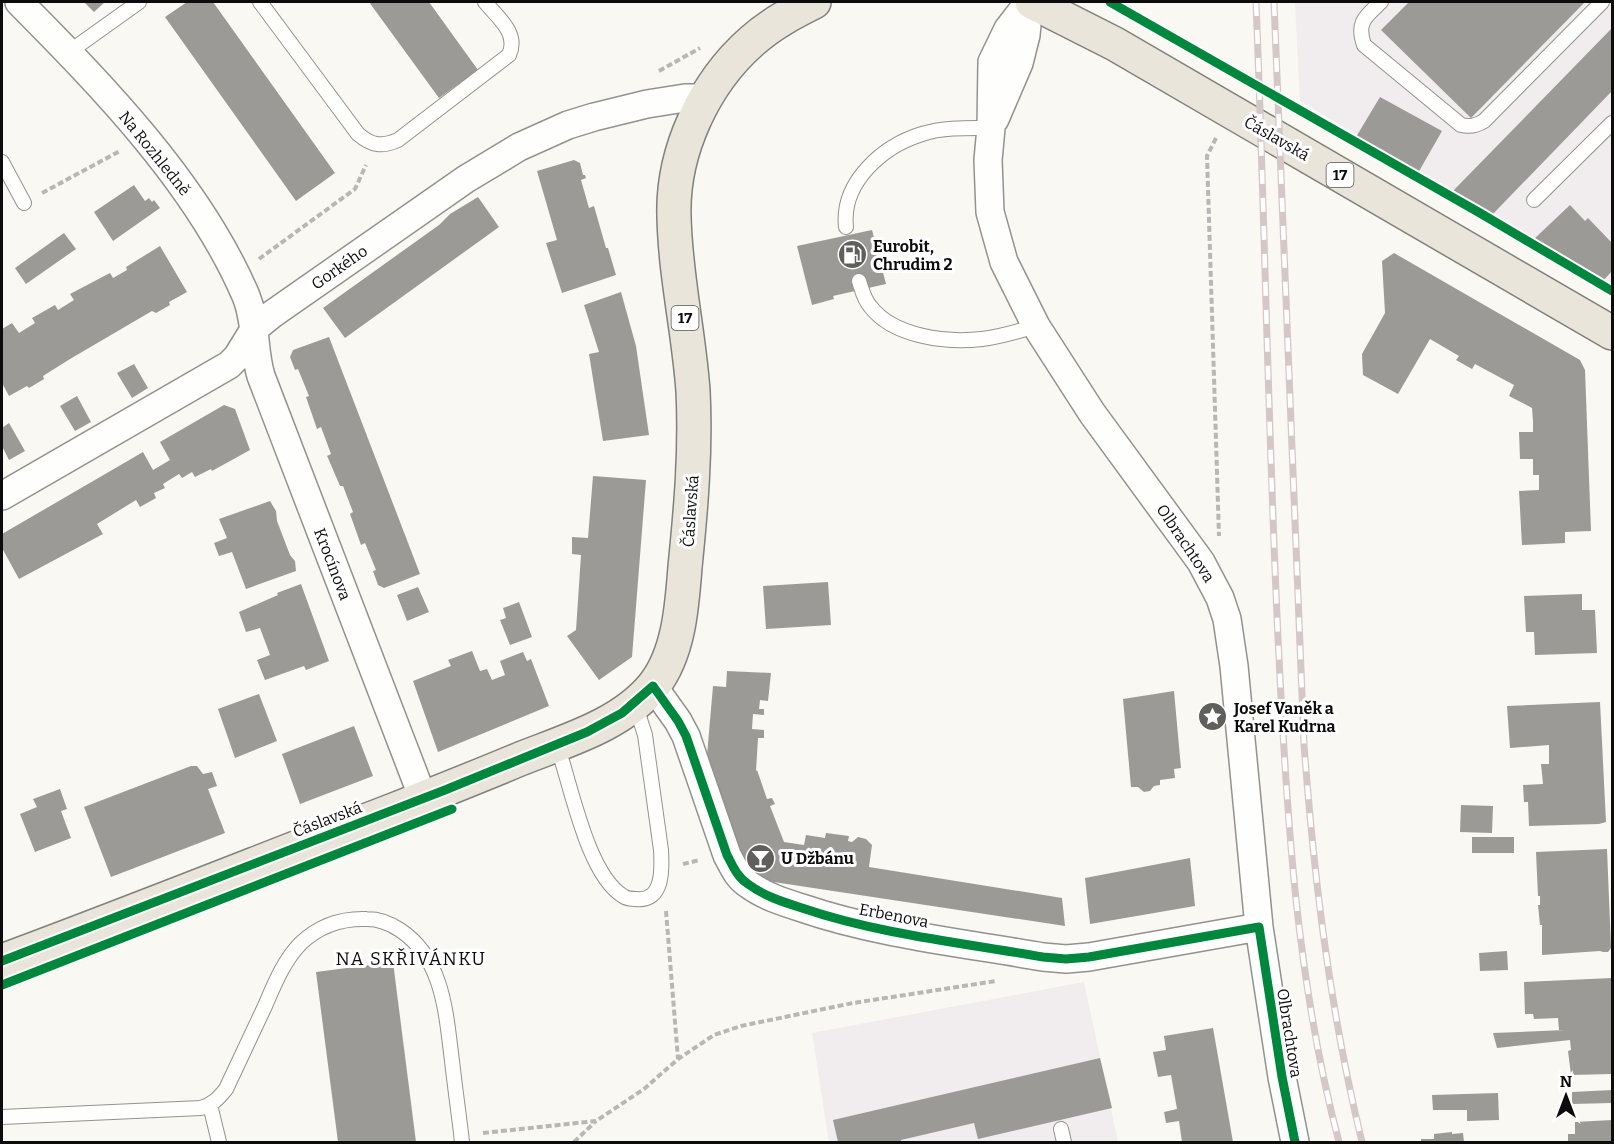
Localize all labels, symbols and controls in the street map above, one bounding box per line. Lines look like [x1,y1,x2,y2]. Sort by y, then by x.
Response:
street label: Na Rozhledně [115,107,194,199]
street label: Čáslavská [1241,111,1313,165]
road number: 17 [1326,163,1354,187]
place label: Eurobit, Chrudim 2 [873,237,952,274]
fuel station icon: Eurobit, Chrudim 2 [836,239,868,271]
street label: Gorkého [308,241,371,294]
road number: 17 [672,306,698,330]
street label: Čáslavská [678,474,703,548]
street label: Olbrachtova [1152,501,1219,586]
street label: Krocínova [310,525,355,603]
place label: Josef Vaněk a Karel Kudrna [1233,699,1335,736]
place icon: Josef Vaněk a Karel Kudrna [1197,701,1229,733]
street label: Čáslavská [290,797,365,841]
bar icon: U Džbánu [744,842,776,874]
place label: U Džbánu [781,849,854,868]
street label: Erbenova [858,899,931,932]
district label: NA SKŘIVÁNKU [335,948,487,970]
street label: Olbrachtova [1273,987,1306,1079]
north arrow [1536,1066,1596,1126]
text: N [1560,1072,1572,1091]

